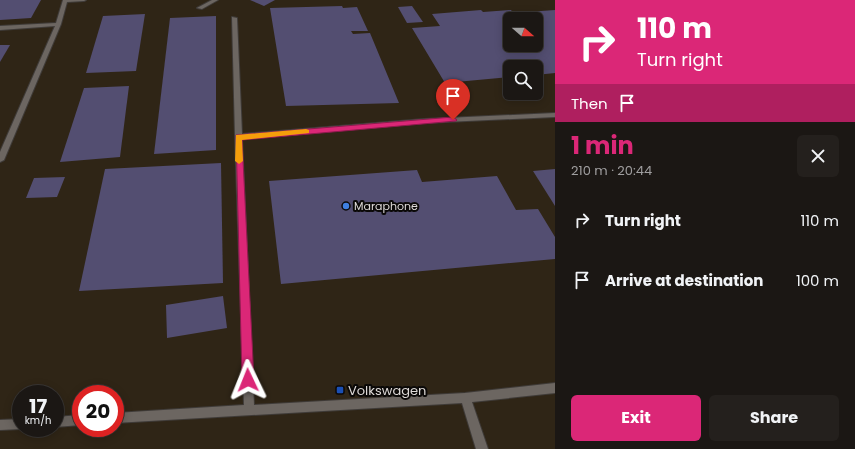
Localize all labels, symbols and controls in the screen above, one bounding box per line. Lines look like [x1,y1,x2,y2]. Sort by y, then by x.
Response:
text: 110 m [637,9,712,48]
north arrow [503,12,543,52]
map controls [503,12,543,100]
icon: right [571,16,623,68]
text: Turn right [637,47,723,72]
button: search [503,60,543,100]
pin [436,79,470,120]
icon: arrive [442,85,464,107]
icon: arrive [616,92,638,114]
text: Then [571,93,608,114]
text: 1 min [571,129,634,162]
button: close [797,135,839,177]
text: 210 m · 20:44 [571,161,652,180]
place label: Maraphone [354,198,418,214]
marker: Maraphone [341,201,351,211]
icon: right [571,209,593,231]
text: Turn right [605,210,681,231]
text: 110 m [801,210,839,231]
icon: arrive [571,269,593,291]
text: Arrive at destination [605,270,763,291]
text: 100 m [796,270,839,291]
position arrow [227,359,269,401]
place label: Volkswagen [348,381,426,400]
speed limit sign: 20 [72,385,124,437]
marker: Volkswagen [335,385,345,395]
text: 17 [29,392,47,420]
button: Exit [571,395,701,441]
button: Share [709,395,839,441]
text: km/h [25,413,51,428]

